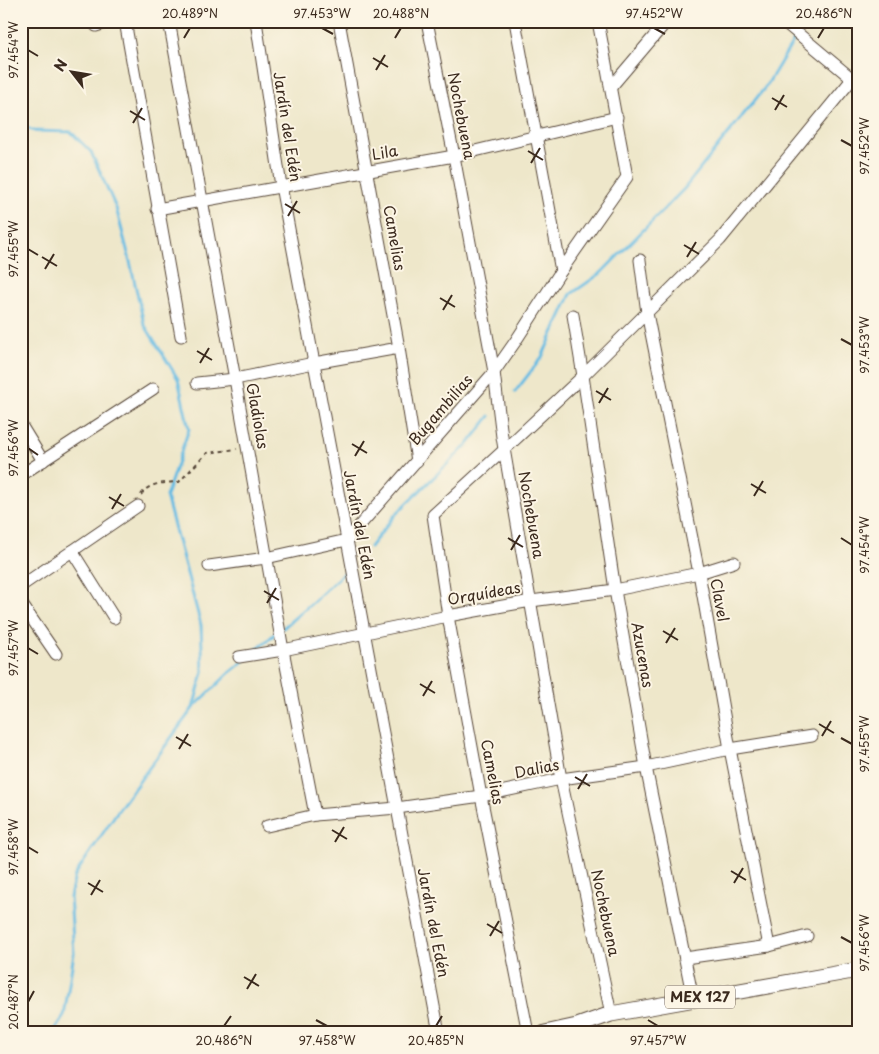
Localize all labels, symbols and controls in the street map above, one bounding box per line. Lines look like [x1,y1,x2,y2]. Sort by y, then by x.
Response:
text: 20.489°N [162,4,218,22]
text: 97.453°W [293,4,351,22]
text: 20.488°N [373,4,429,22]
text: 97.452°W [625,4,683,22]
text: 20.486°N [796,4,852,22]
text: 97.454°W [4,21,22,79]
north arrow [48,48,98,98]
text: N [49,55,72,75]
street label: Jardín del Edén [268,70,309,184]
street label: Nochebuena [443,70,482,162]
text: 97.452°W [855,117,873,175]
street label: Lila [370,138,400,165]
street label: Camelias [378,203,413,272]
text: 97.455°W [4,220,22,278]
text: 97.453°W [855,316,873,374]
street label: Bugambilias [402,368,477,450]
street label: Gladiolas [241,381,276,451]
text: 97.456°W [4,418,22,477]
street label: Jardín del Edén [339,468,382,582]
street label: Nochebuena [514,469,552,561]
text: 97.454°W [855,516,873,574]
street label: Orquídeas [445,575,522,610]
street label: Clavel [705,576,736,623]
text: 97.457°W [4,619,22,676]
street label: Azucenas [626,620,661,690]
text: 97.455°W [855,715,873,773]
street label: Camelias [476,737,511,807]
street label: Dalias [512,752,561,783]
text: 97.458°W [4,818,22,876]
street label: Jardín del Edén [413,866,456,980]
street label: Nochebuena [586,867,627,959]
text: 97.456°W [855,913,873,972]
text: 20.487°N [4,974,22,1030]
road number: MEX 127 [665,986,735,1009]
text: 20.486°N [196,1031,252,1049]
text: 97.458°W [298,1031,356,1049]
text: 20.485°N [408,1031,464,1049]
text: 97.457°W [630,1031,687,1049]

